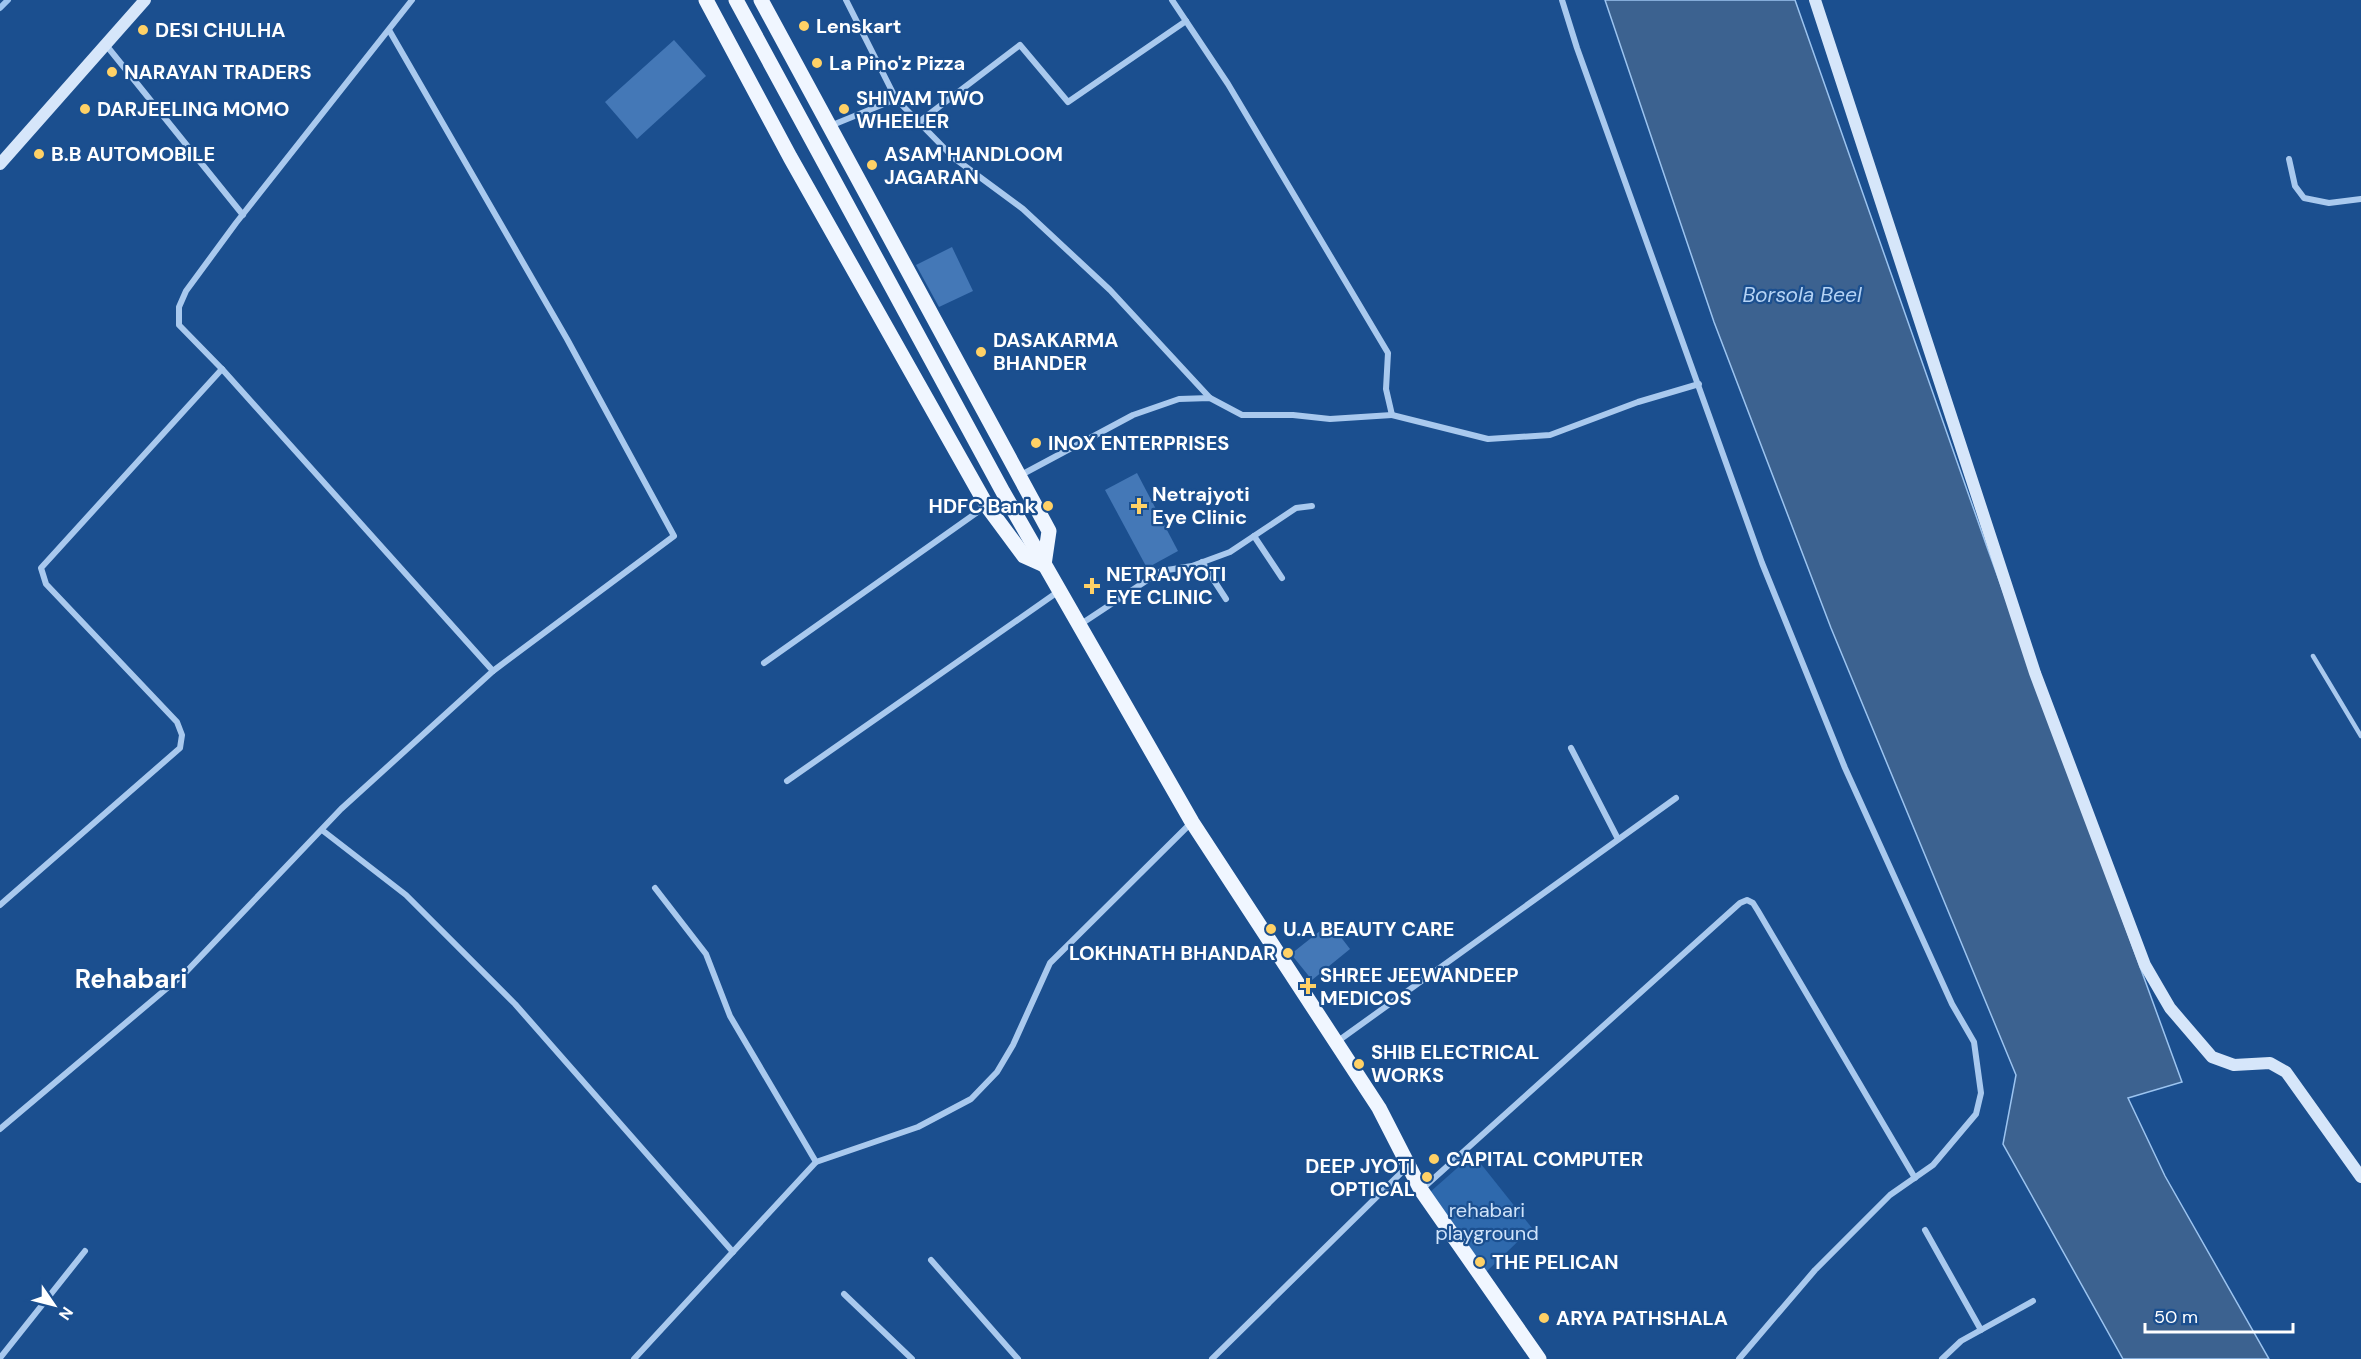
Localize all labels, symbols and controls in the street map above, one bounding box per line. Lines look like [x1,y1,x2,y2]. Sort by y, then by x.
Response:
place label: Lenskart [816,13,901,39]
place label: DESI CHULHA [155,17,285,43]
marker: Lenskart [797,19,811,33]
marker: DESI CHULHA [136,23,150,37]
place label: La Pino'z Pizza [829,50,965,76]
marker: La Pino'z Pizza [810,56,824,70]
place label: NARAYAN TRADERS [124,59,312,85]
marker: NARAYAN TRADERS [105,65,119,79]
place label: SHIVAM TWO WHEELER [856,85,984,134]
place label: DARJEELING MOMO [97,96,289,122]
marker: DARJEELING MOMO [78,102,92,116]
marker: SHIVAM TWO WHEELER [837,102,851,116]
place label: B.B AUTOMOBILE [51,141,215,167]
place label: ASAM HANDLOOM JAGARAN [884,141,1063,190]
marker: B.B AUTOMOBILE [32,147,46,161]
marker: ASAM HANDLOOM JAGARAN [865,158,879,172]
water label: Borsola Beel [1742,281,1862,309]
place label: DASAKARMA BHANDER [993,327,1118,376]
marker: DASAKARMA BHANDER [974,345,988,359]
place label: INOX ENTERPRISES [1048,430,1229,456]
marker: INOX ENTERPRISES [1029,436,1043,450]
place label: Netrajyoti Eye Clinic [1152,481,1250,530]
place label: HDFC Bank [929,493,1036,519]
marker: Netrajyoti Eye Clinic [1130,497,1148,515]
marker: HDFC Bank [1041,499,1055,513]
place label: NETRAJYOTI EYE CLINIC [1106,561,1226,610]
marker: NETRAJYOTI EYE CLINIC [1083,577,1101,595]
place label: U.A BEAUTY CARE [1283,916,1454,942]
marker: U.A BEAUTY CARE [1264,922,1278,936]
place label: LOKHNATH BHANDAR [1069,940,1276,966]
marker: LOKHNATH BHANDAR [1281,946,1295,960]
district label: Rehabari [75,962,187,996]
place label: SHREE JEEWANDEEP MEDICOS [1320,962,1519,1011]
marker: SHREE JEEWANDEEP MEDICOS [1301,979,1315,993]
place label: SHIB ELECTRICAL WORKS [1371,1039,1539,1088]
marker: SHIB ELECTRICAL WORKS [1352,1057,1366,1071]
place label: CAPITAL COMPUTER [1446,1146,1643,1172]
marker: CAPITAL COMPUTER [1427,1152,1441,1166]
place label: DEEP JYOTI OPTICAL [1305,1153,1415,1202]
marker: DEEP JYOTI OPTICAL [1420,1170,1434,1184]
park label: rehabari playground [1435,1197,1539,1246]
place label: THE PELICAN [1492,1249,1619,1275]
marker: THE PELICAN [1473,1255,1487,1269]
north arrow [24,1275,84,1335]
scale bar [2145,1296,2294,1334]
text: N [54,1303,78,1324]
place label: ARYA PATHSHALA [1556,1305,1728,1331]
text: 50 m [2154,1305,2198,1329]
marker: ARYA PATHSHALA [1537,1311,1551,1325]

